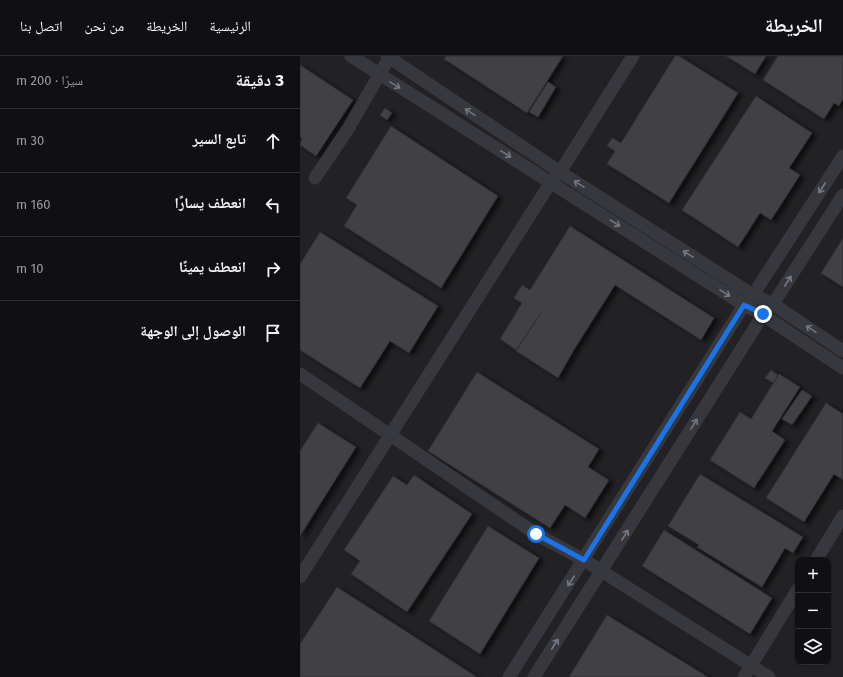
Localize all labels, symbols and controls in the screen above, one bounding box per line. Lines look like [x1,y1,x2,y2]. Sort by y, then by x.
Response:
text: الخريطة [765,14,823,37]
text: اتصل بنا [20,18,63,35]
text: من نحن [85,18,124,35]
text: الخريطة [146,18,187,35]
text: الرئيسية [209,18,251,35]
text: 3 دقيقة [235,70,284,91]
text: سيرًا · 200 m [16,73,83,88]
one-way arrow [390,80,401,89]
one-way arrow [465,108,476,116]
text: تابع السير [192,130,246,148]
icon: ahead [262,130,284,152]
text: 30 m [16,133,44,148]
one-way arrow [500,150,511,158]
one-way arrow [573,179,585,187]
one-way arrow [818,183,826,194]
text: انعطف يسارًا [174,194,246,212]
icon: left [262,194,284,216]
text: 160 m [16,197,50,212]
one-way arrow [610,219,621,228]
one-way arrow [682,249,694,257]
text: انعطف يمينًا [179,258,246,276]
icon: right [262,258,284,280]
text: 10 m [16,261,44,276]
one-way arrow [784,276,792,287]
one-way arrow [719,289,730,297]
route end [754,305,772,323]
text: الوصول إلى الوجهة [140,322,246,340]
icon: arrive [262,322,284,344]
one-way arrow [805,325,816,334]
one-way arrow [690,419,698,430]
route start [527,525,545,543]
one-way arrow [621,529,629,540]
map controls [795,557,831,665]
button: + [795,557,831,593]
one-way arrow [567,575,575,586]
button: − [795,593,831,629]
button: layers [795,629,831,665]
one-way arrow [551,639,559,650]

